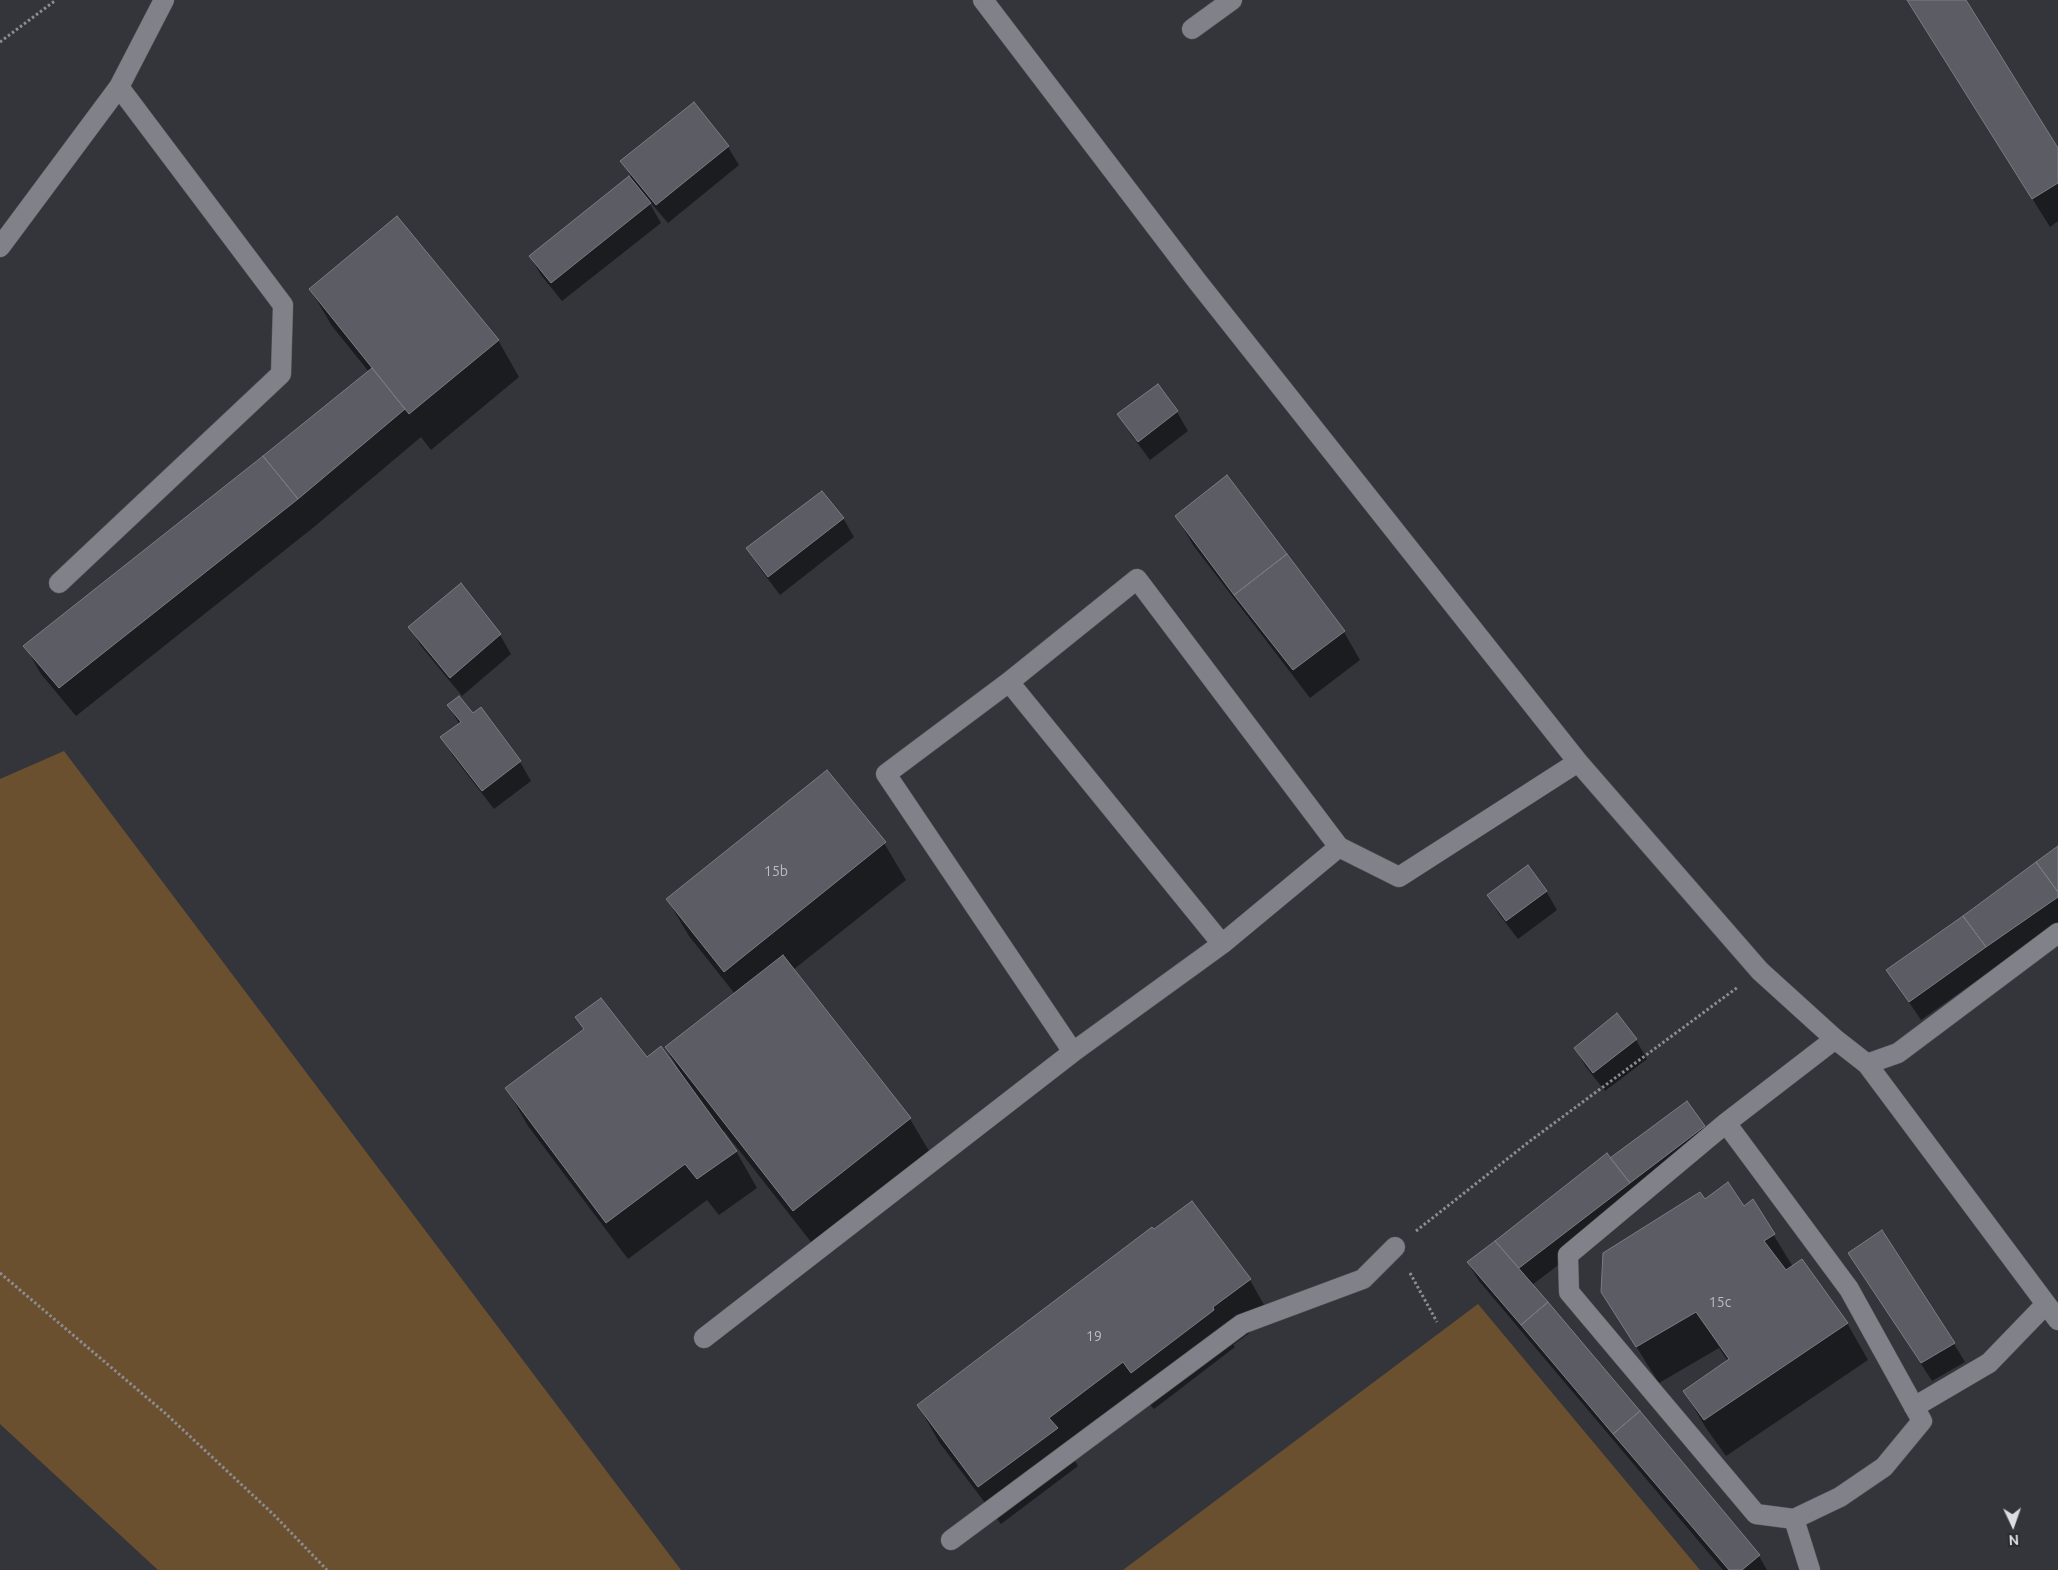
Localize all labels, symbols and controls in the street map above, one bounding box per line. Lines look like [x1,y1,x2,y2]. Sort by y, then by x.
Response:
house number: 15b [764,863,788,879]
house number: 15c [1709,1294,1731,1310]
house number: 19 [1086,1328,1102,1344]
north arrow [1988,1500,2038,1550]
text: N [2008,1532,2019,1548]

